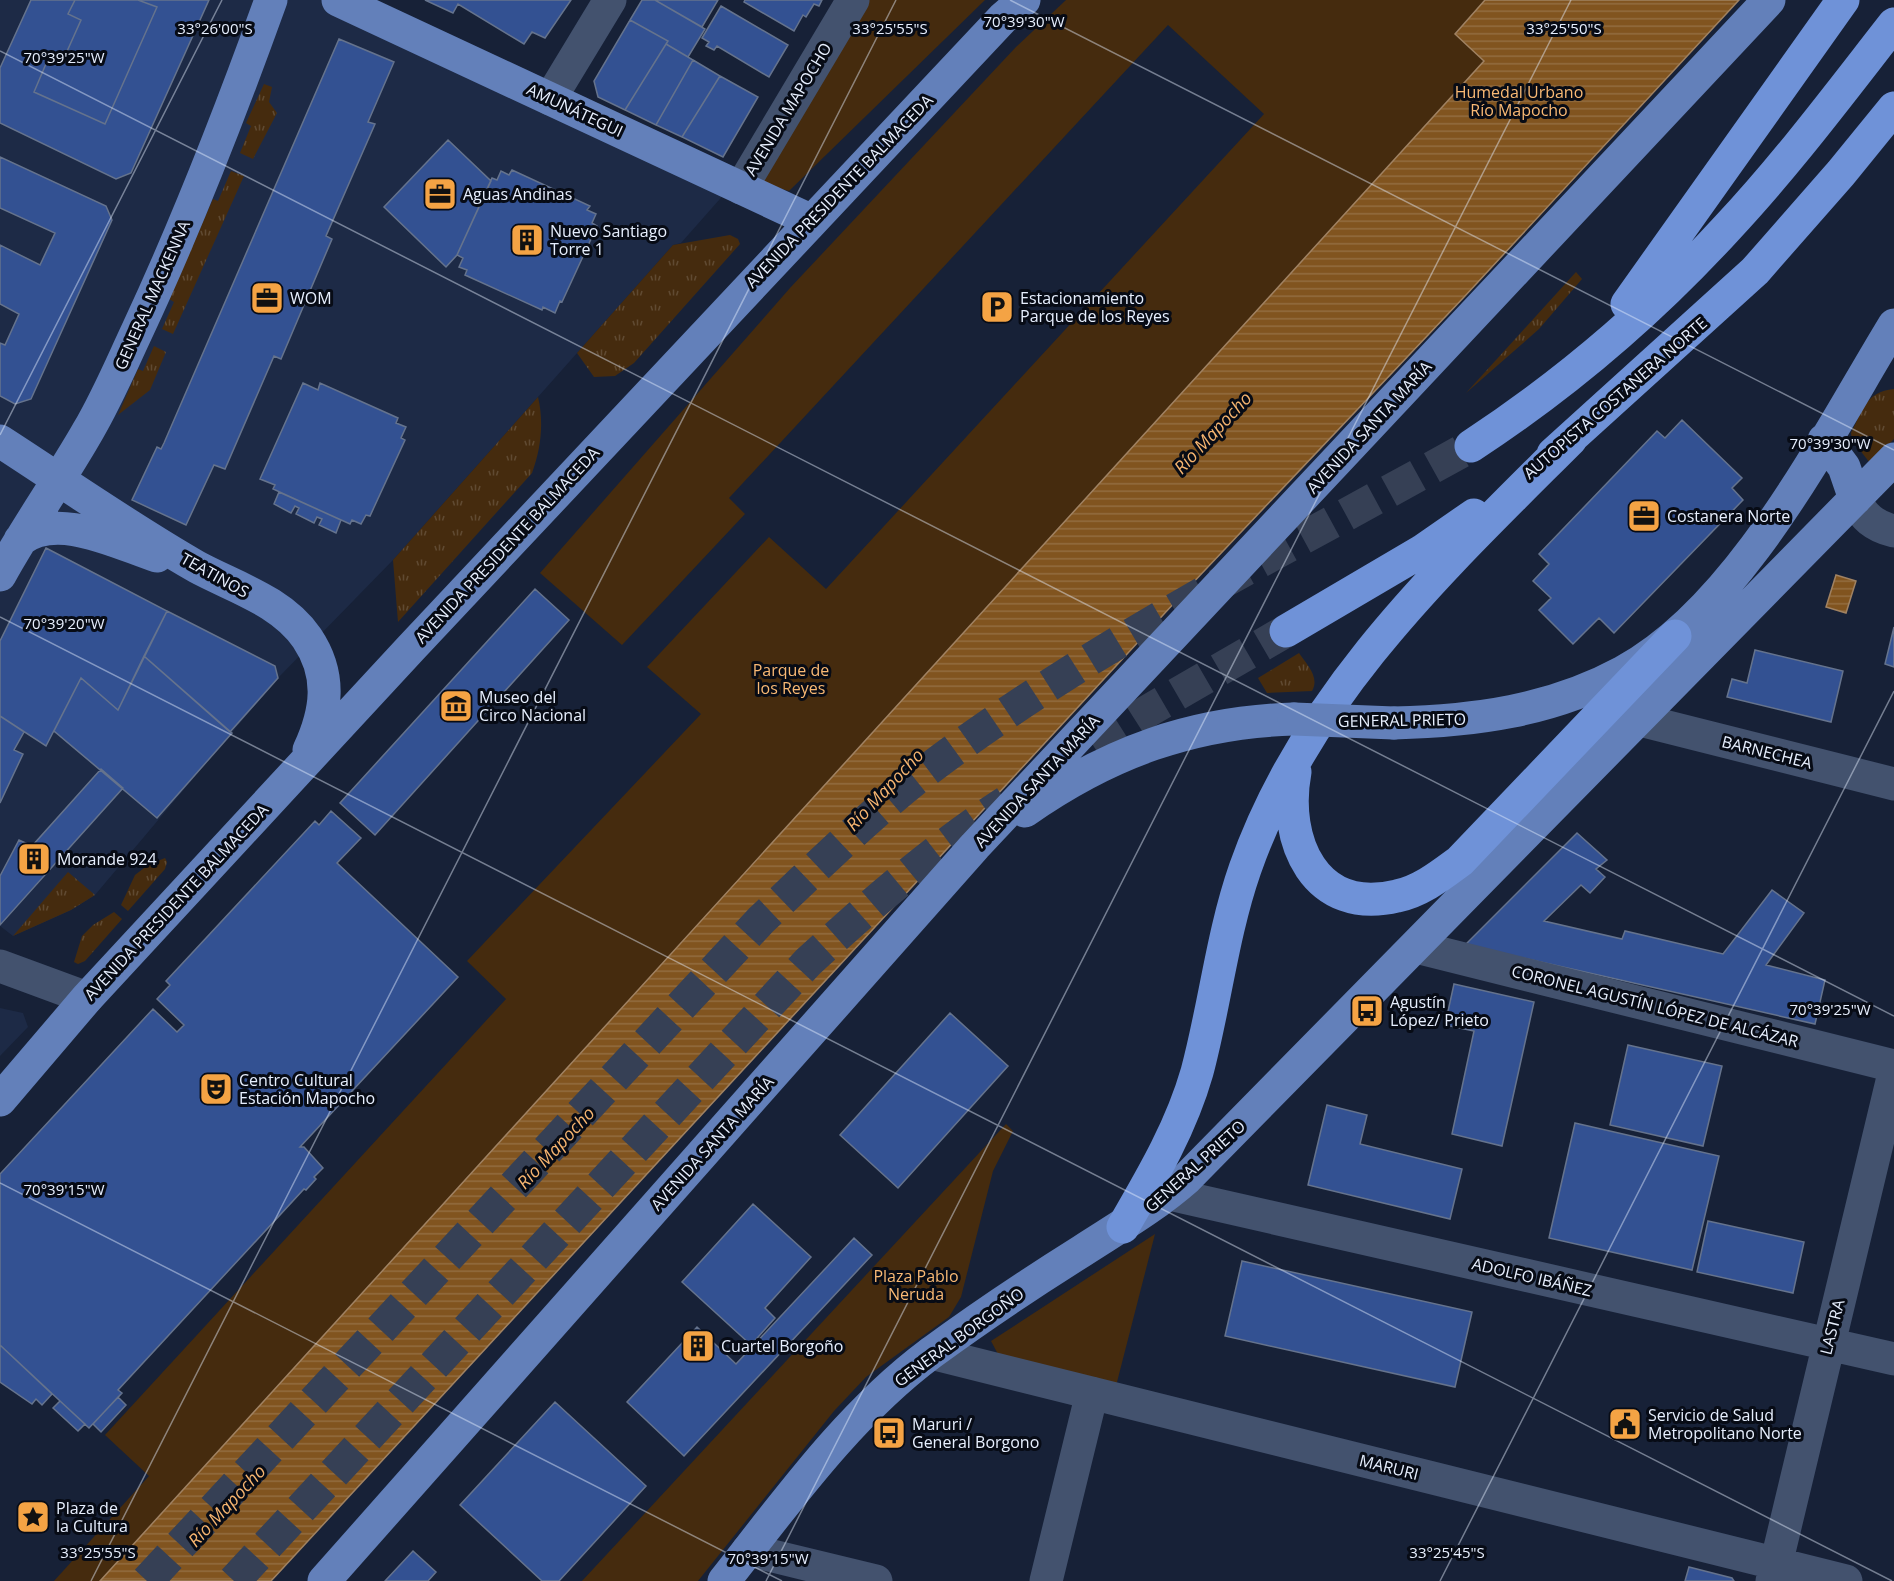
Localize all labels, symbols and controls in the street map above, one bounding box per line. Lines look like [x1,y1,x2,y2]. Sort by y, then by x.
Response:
text: 70°39'30"W [984,11,1065,31]
text: 33°26'00"S [177,18,253,38]
text: 33°25'55"S [852,18,928,38]
text: 33°25'50"S [1526,18,1602,38]
street label: AVENIDA MAPOCHO [739,38,837,180]
text: 70°39'25"W [24,47,105,67]
street label: AMUNÁTEGUI [523,78,627,142]
park label: Humedal Urbano Río Mapocho [1455,81,1583,121]
street label: AVENIDA PRESIDENTE BALMACEDA [740,89,938,293]
office icon: Aguas Andinas [422,176,458,212]
place label: Aguas Andinas [463,183,572,205]
street label: GENERAL MACKENNA [109,216,195,373]
place label: Nuevo Santiago Torre 1 [550,220,667,260]
building icon: Nuevo Santiago Torre 1 [509,222,545,258]
office icon: WOM [249,280,285,316]
place label: WOM [290,287,332,309]
place label: Estacionamiento Parque de los Reyes [1020,287,1170,327]
parking icon: Estacionamiento Parque de los Reyes [979,289,1015,325]
street label: AUTOPISTA COSTANERA NORTE [1519,312,1711,484]
street label: AVENIDA SANTA MARÍA [1302,355,1437,498]
water label: Río Mapocho [1168,386,1257,479]
text: 70°39'30"W [1790,433,1871,453]
street label: AVENIDA PRESIDENTE BALMACEDA [410,441,605,648]
office icon: Costanera Norte [1626,498,1662,534]
place label: Costanera Norte [1667,505,1790,527]
street label: TEATINOS [177,547,253,603]
text: 70°39'20"W [24,613,105,633]
park label: Parque de los Reyes [753,659,829,699]
place label: Museo del Circo Nacional [479,686,586,726]
museum icon: Museo del Circo Nacional [438,688,474,724]
street label: GENERAL PRIETO [1338,708,1466,732]
street label: AVENIDA SANTA MARÍA [970,709,1105,852]
street label: BARNECHEA [1720,730,1815,774]
water label: Río Mapocho [840,743,929,836]
street label: AVENIDA PRESIDENTE BALMACEDA [79,798,274,1005]
building icon: Morande 924 [16,841,52,877]
place label: Morande 924 [57,848,157,870]
street label: CORONEL AGUSTÍN LÓPEZ DE ALCÁZAR [1509,960,1801,1052]
place label: Agustín López/ Prieto [1390,991,1489,1031]
bus stop icon: Agustín López/ Prieto [1349,993,1385,1029]
text: 70°39'25"W [1790,999,1871,1019]
place label: Centro Cultural Estación Mapocho [239,1069,375,1109]
street label: AVENIDA SANTA MARÍA [646,1070,779,1215]
theatre icon: Centro Cultural Estación Mapocho [198,1071,234,1107]
water label: Río Mapocho [511,1101,600,1194]
street label: GENERAL PRIETO [1140,1115,1250,1217]
text: 70°39'15"W [24,1179,105,1199]
street label: ADOLFO IBÁÑEZ [1470,1253,1594,1301]
park label: Plaza Pablo Neruda [873,1265,959,1305]
street label: GENERAL BORGOÑO [890,1282,1028,1392]
street label: LASTRA [1815,1296,1850,1357]
building icon: Cuartel Borgoño [680,1328,716,1364]
place label: Cuartel Borgoño [721,1335,843,1357]
place label: Servicio de Salud Metropolitano Norte [1648,1404,1802,1444]
public building icon: Servicio de Salud Metropolitano Norte [1607,1406,1643,1442]
place label: Maruri / General Borgono [912,1413,1039,1453]
bus stop icon: Maruri / General Borgono [871,1415,907,1451]
street label: MARURI [1357,1449,1421,1485]
water label: Río Mapocho [182,1459,271,1552]
place label: Plaza de la Cultura [56,1497,128,1537]
place icon: Plaza de la Cultura [15,1499,51,1535]
text: 33°25'55"S [60,1542,136,1562]
text: 33°25'45"S [1409,1542,1485,1562]
text: 70°39'15"W [728,1548,809,1568]

